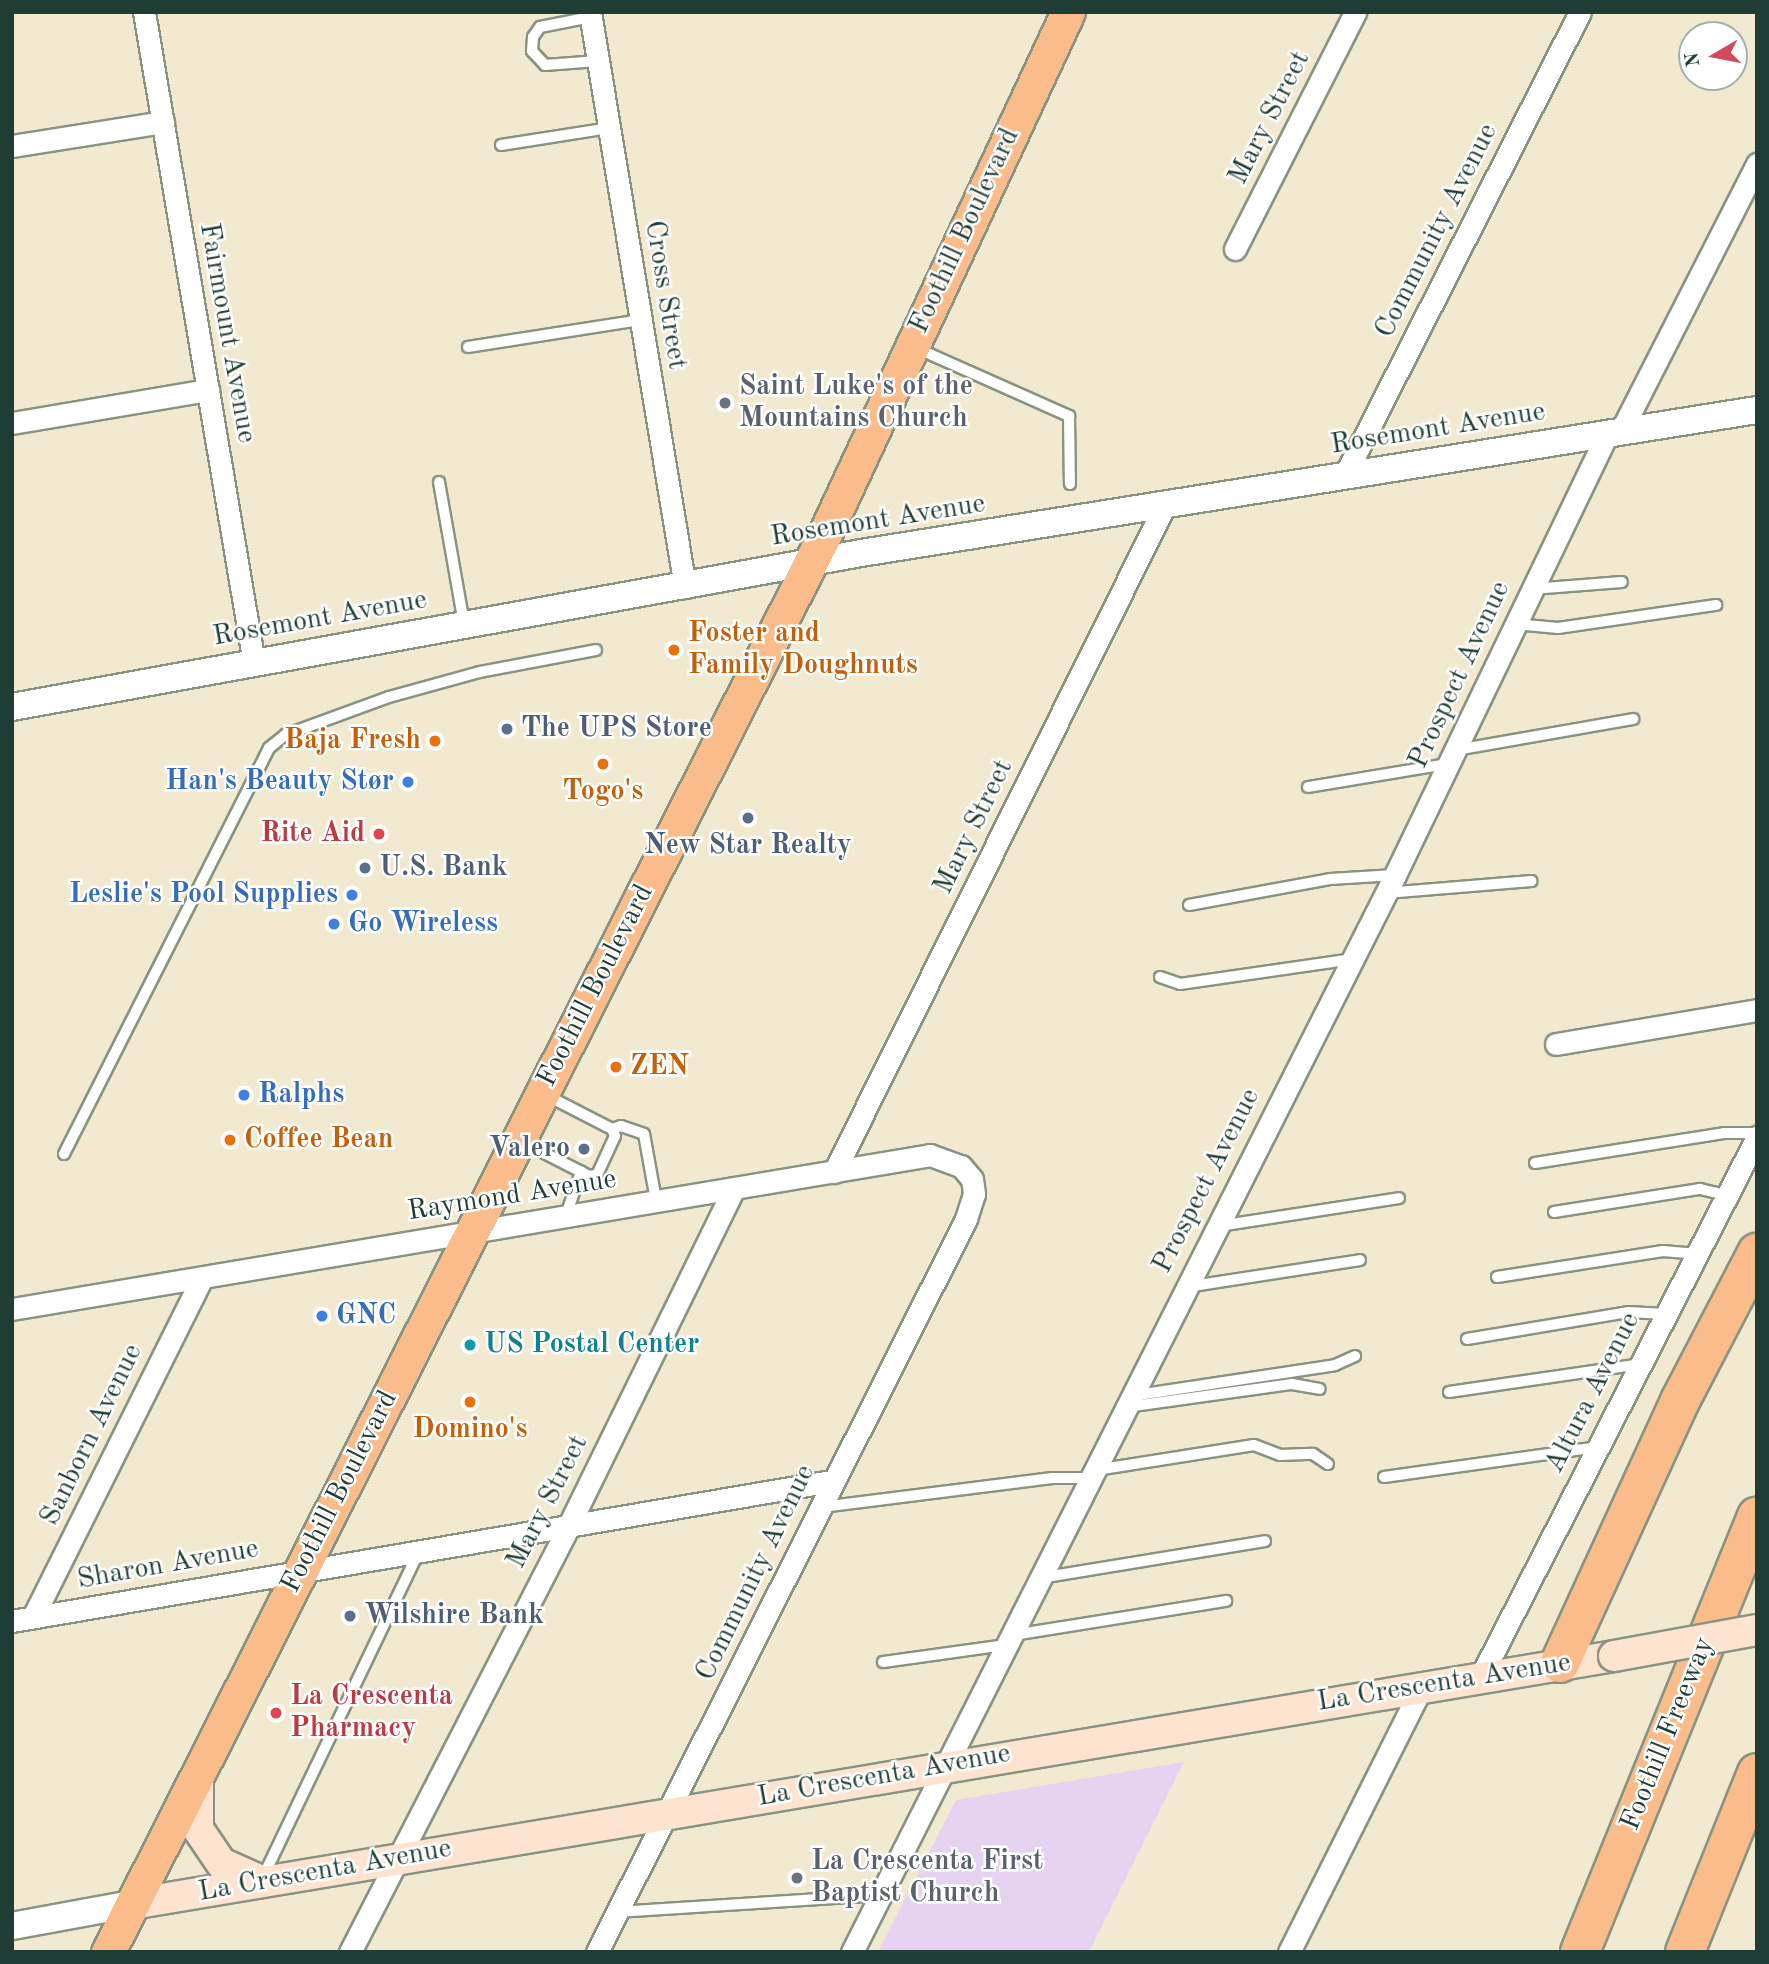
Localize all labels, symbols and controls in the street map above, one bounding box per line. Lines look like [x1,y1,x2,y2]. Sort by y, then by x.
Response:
north arrow [1678,21,1748,91]
street label: Mary Street [1222,45,1318,191]
text: N [1683,51,1704,68]
street label: Community Avenue [1368,118,1506,344]
street label: Foothill Boulevard [903,123,1027,339]
street label: Cross Street [637,218,693,372]
street label: Fairmount Avenue [191,220,263,446]
place label: Saint Luke's of the Mountains Church [739,370,973,436]
marker: Saint Luke's of the Mountains Church [717,395,733,411]
street label: Rosemont Avenue [1328,395,1548,463]
street label: Rosemont Avenue [768,487,988,555]
street label: Prospect Avenue [1402,576,1518,774]
street label: Rosemont Avenue [210,584,430,654]
place label: Foster and Family Doughnuts [688,617,918,683]
marker: Foster and Family Doughnuts [666,642,682,658]
place label: The UPS Store [521,712,712,746]
marker: The UPS Store [499,721,515,737]
place label: Baja Fresh [284,724,421,758]
marker: Baja Fresh [427,733,443,749]
street label: Mary Street [927,754,1021,900]
marker: Togo's [595,756,611,772]
place label: Han's Beauty Stør [165,765,394,799]
marker: Han's Beauty Stør [400,774,416,790]
place label: Togo's [563,775,643,809]
marker: New Star Realty [740,810,756,826]
place label: Rite Aid [261,817,365,851]
marker: Rite Aid [371,826,387,842]
place label: New Star Realty [644,829,852,863]
place label: U.S. Bank [379,851,507,885]
marker: U.S. Bank [357,860,373,876]
place label: Leslie's Pool Supplies [69,878,338,912]
street label: Foothill Boulevard [530,879,662,1093]
marker: Leslie's Pool Supplies [344,887,360,903]
place label: Go Wireless [348,907,498,941]
marker: Go Wireless [326,916,342,932]
place label: ZEN [630,1050,689,1084]
marker: ZEN [608,1059,624,1075]
place label: Ralphs [258,1078,344,1112]
street label: Prospect Avenue [1146,1083,1268,1279]
marker: Ralphs [236,1087,252,1103]
place label: Coffee Bean [244,1123,393,1157]
marker: Coffee Bean [222,1132,238,1148]
place label: Valero [489,1132,570,1166]
marker: Valero [576,1141,592,1157]
street label: Raymond Avenue [405,1163,619,1229]
place label: GNC [336,1299,396,1333]
street label: Altura Avenue [1538,1307,1648,1479]
marker: GNC [314,1308,330,1324]
place label: US Postal Center [484,1328,699,1362]
marker: US Postal Center [462,1337,478,1353]
street label: Sanborn Avenue [34,1339,150,1531]
street label: Foothill Boulevard [274,1385,406,1599]
marker: Domino's [462,1394,478,1410]
place label: Domino's [412,1413,528,1447]
street label: Mary Street [500,1429,596,1575]
street label: Community Avenue [689,1460,823,1686]
street label: Sharon Avenue [75,1533,261,1597]
place label: Wilshire Bank [364,1599,544,1633]
marker: Wilshire Bank [342,1608,358,1624]
street label: Foothill Freeway [1614,1632,1722,1836]
street label: La Crescenta Avenue [1315,1646,1573,1720]
place label: La Crescenta Pharmacy [290,1680,453,1746]
marker: La Crescenta Pharmacy [268,1705,284,1721]
street label: La Crescenta Avenue [755,1737,1013,1815]
street label: La Crescenta Avenue [196,1832,454,1910]
place label: La Crescenta First Baptist Church [811,1845,1043,1911]
marker: La Crescenta First Baptist Church [789,1870,805,1886]

